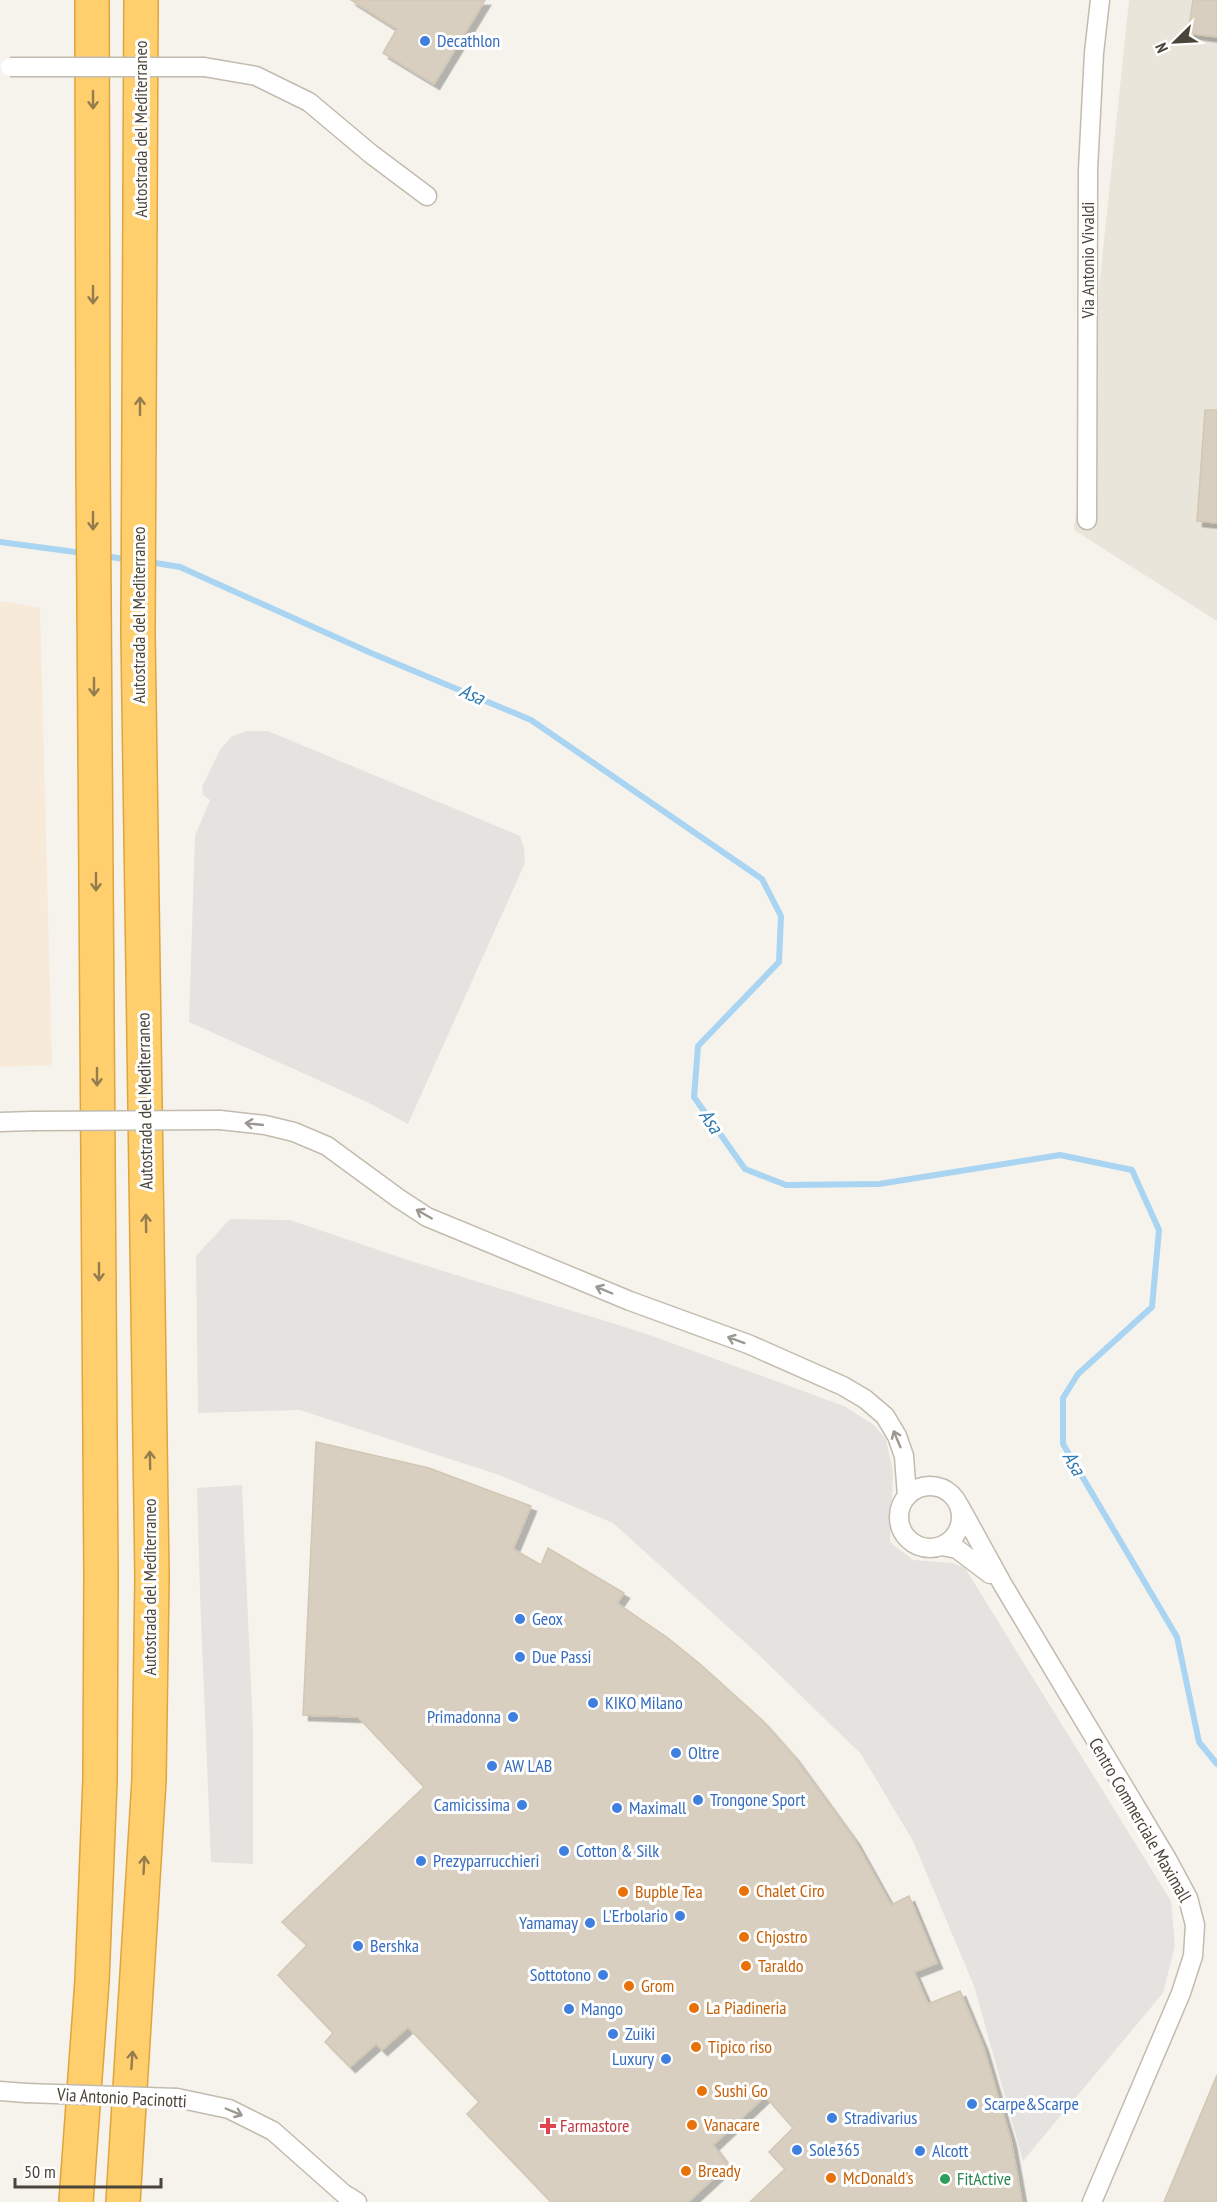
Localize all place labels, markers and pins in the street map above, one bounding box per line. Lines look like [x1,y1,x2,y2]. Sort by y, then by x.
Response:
place label: Decathlon [437,29,500,52]
marker: Decathlon [418,34,432,48]
place label: Geox [532,1607,564,1630]
marker: Geox [513,1612,527,1626]
place label: Due Passi [532,1645,591,1668]
marker: Due Passi [513,1650,527,1664]
place label: KIKO Milano [605,1691,683,1714]
marker: KIKO Milano [586,1696,600,1710]
place label: Primadonna [427,1705,501,1728]
marker: Primadonna [506,1710,520,1724]
place label: Oltre [688,1741,719,1764]
marker: Oltre [669,1746,683,1760]
place label: AW LAB [504,1754,552,1777]
marker: AW LAB [485,1759,499,1773]
place label: Trongone Sport [710,1788,806,1811]
place label: Camicissima [434,1793,510,1816]
marker: Trongone Sport [691,1793,705,1807]
place label: Maximall [629,1796,687,1819]
marker: Camicissima [515,1798,529,1812]
marker: Maximall [610,1801,624,1815]
place label: Cotton & Silk [576,1839,659,1862]
marker: Cotton & Silk [557,1844,571,1858]
place label: Prezyparrucchieri [433,1849,539,1872]
marker: Prezyparrucchieri [414,1854,428,1868]
place label: Chalet Ciro [756,1879,825,1902]
place label: Bupble Tea [635,1880,703,1903]
marker: Chalet Ciro [737,1884,751,1898]
marker: Bupble Tea [616,1885,630,1899]
place label: L'Erbolario [603,1904,668,1927]
marker: L'Erbolario [673,1909,687,1923]
place label: Yamamay [519,1911,578,1934]
marker: Yamamay [583,1916,597,1930]
place label: Chjostro [756,1925,808,1948]
marker: Chjostro [737,1930,751,1944]
place label: Bershka [370,1934,419,1957]
marker: Bershka [351,1939,365,1953]
place label: Taraldo [758,1954,804,1977]
marker: Taraldo [739,1959,753,1973]
place label: Sottotono [530,1963,591,1986]
marker: Sottotono [596,1968,610,1982]
place label: Grom [641,1974,674,1997]
marker: Grom [622,1979,636,1993]
place label: La Piadineria [706,1996,787,2019]
place label: Mango [581,1997,623,2020]
marker: La Piadineria [687,2001,701,2015]
marker: Mango [562,2002,576,2016]
place label: Zuiki [625,2022,655,2045]
marker: Zuiki [606,2027,620,2041]
place label: Tipico riso [708,2035,772,2058]
marker: Tipico riso [689,2040,703,2054]
place label: Luxury [612,2047,654,2070]
marker: Luxury [659,2052,673,2066]
place label: Sushi Go [714,2079,768,2102]
marker: Sushi Go [695,2084,709,2098]
place label: Scarpe&Scarpe [984,2092,1079,2115]
marker: Scarpe&Scarpe [965,2097,979,2111]
place label: Stradivarius [844,2106,917,2129]
marker: Stradivarius [825,2111,839,2125]
place label: Vanacare [703,2113,760,2136]
place label: Farmastore [560,2114,630,2137]
marker: Vanacare [685,2118,699,2132]
marker: Farmastore [541,2119,555,2133]
place label: Sole365 [809,2138,860,2161]
place label: Alcott [932,2139,969,2162]
marker: Sole365 [790,2143,804,2157]
marker: Alcott [913,2144,927,2158]
place label: Bready [698,2159,741,2182]
marker: Bready [679,2164,693,2178]
place label: McDonald's [843,2166,914,2189]
place label: FitActive [957,2167,1011,2190]
marker: McDonald's [824,2171,838,2185]
marker: FitActive [938,2172,952,2186]

